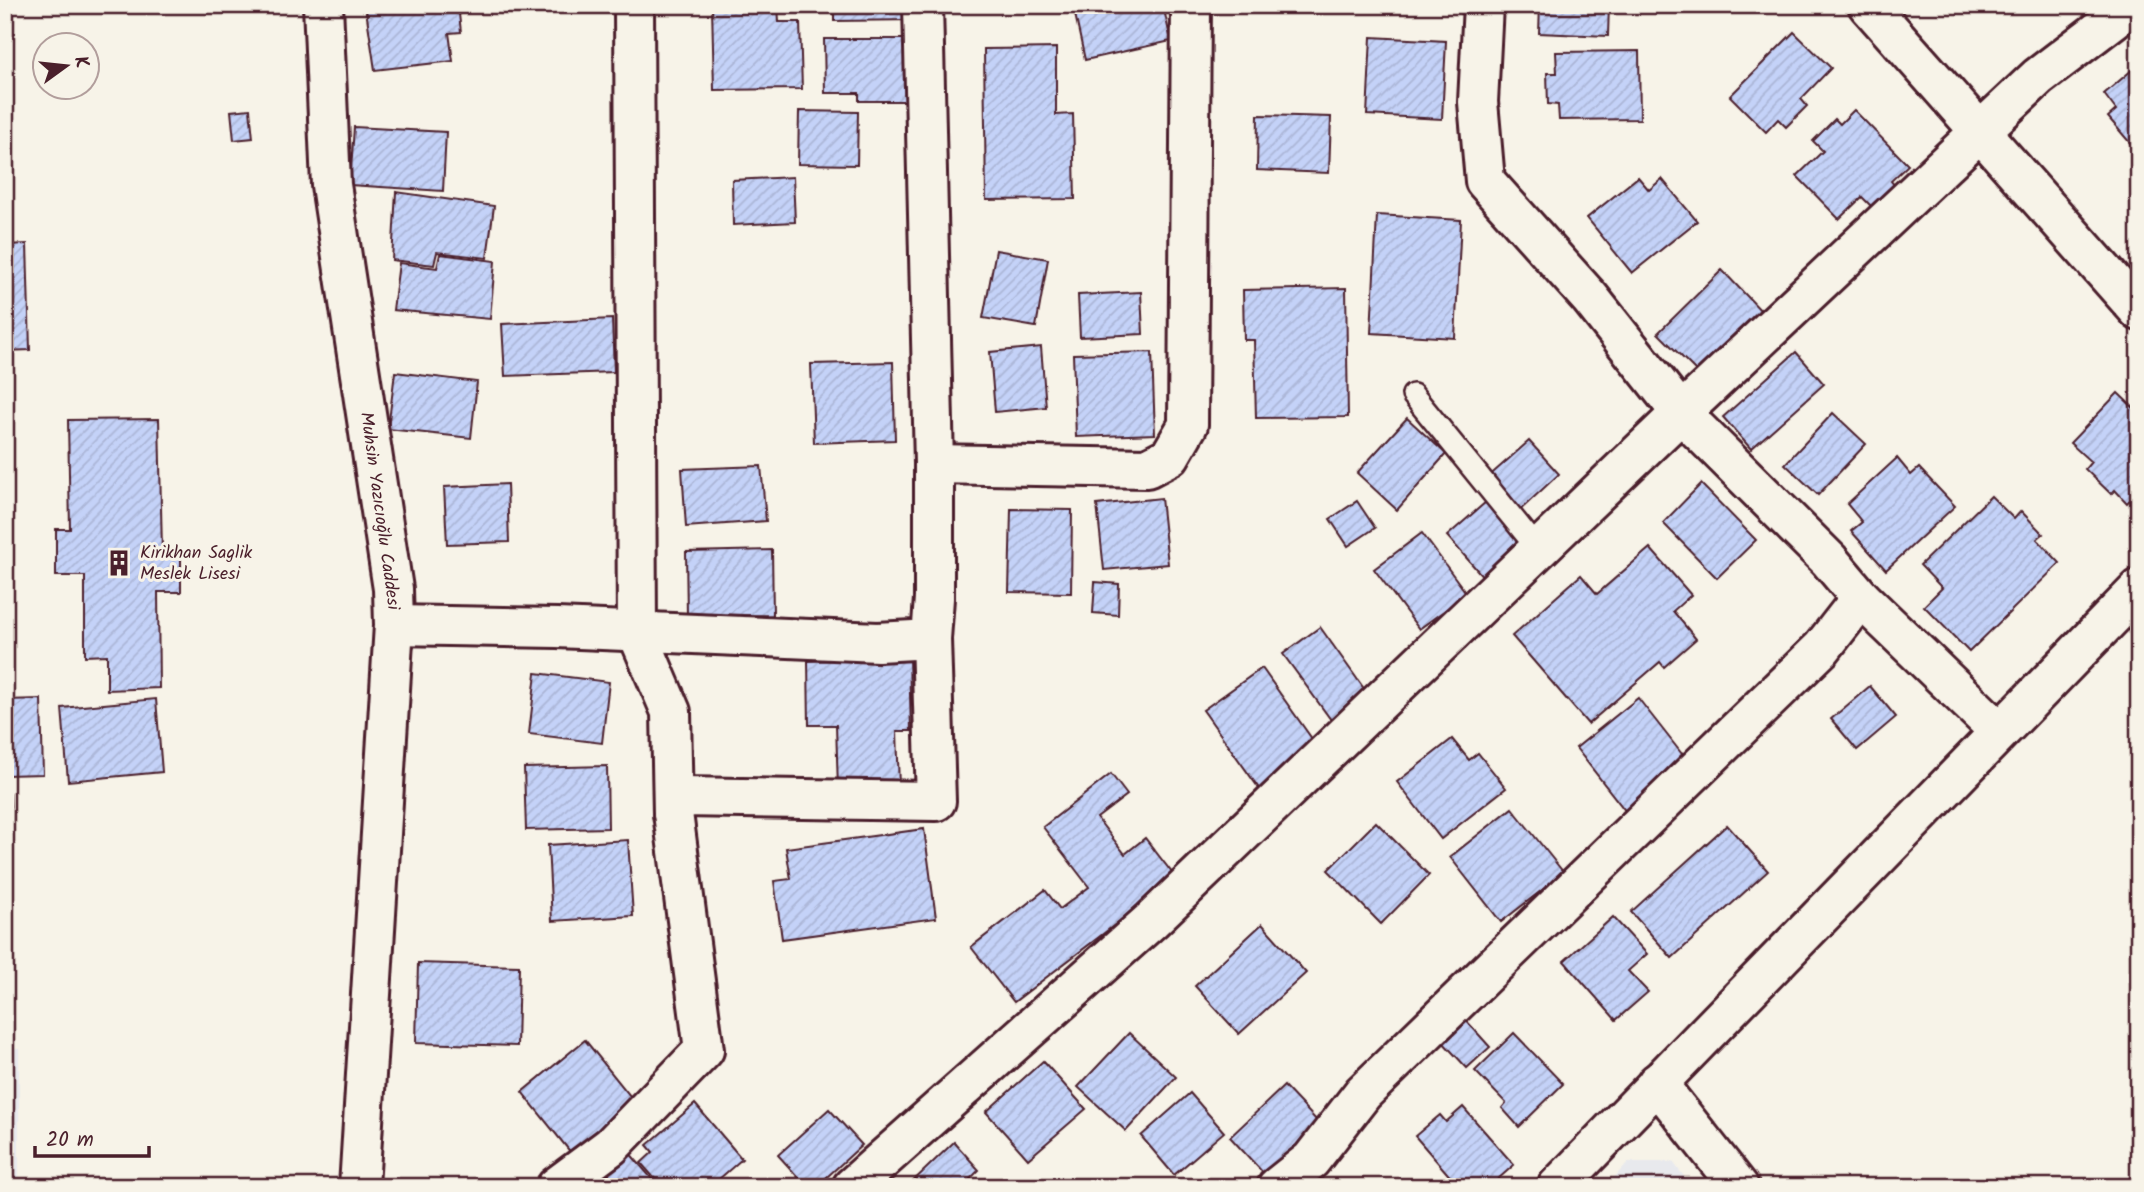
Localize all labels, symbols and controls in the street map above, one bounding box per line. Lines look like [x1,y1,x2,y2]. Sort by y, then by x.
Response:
north arrow [32,32,102,102]
text: K [65,53,96,72]
street label: Muhsin Yazıcıoğlu Caddesi [351,410,407,613]
place label: Kirikhan Saglik Meslek Lisesi [140,539,253,589]
building icon: Kirikhan Saglik Meslek Lisesi [104,548,134,578]
scale bar [35,1115,149,1159]
text: 20 m [46,1124,94,1157]

